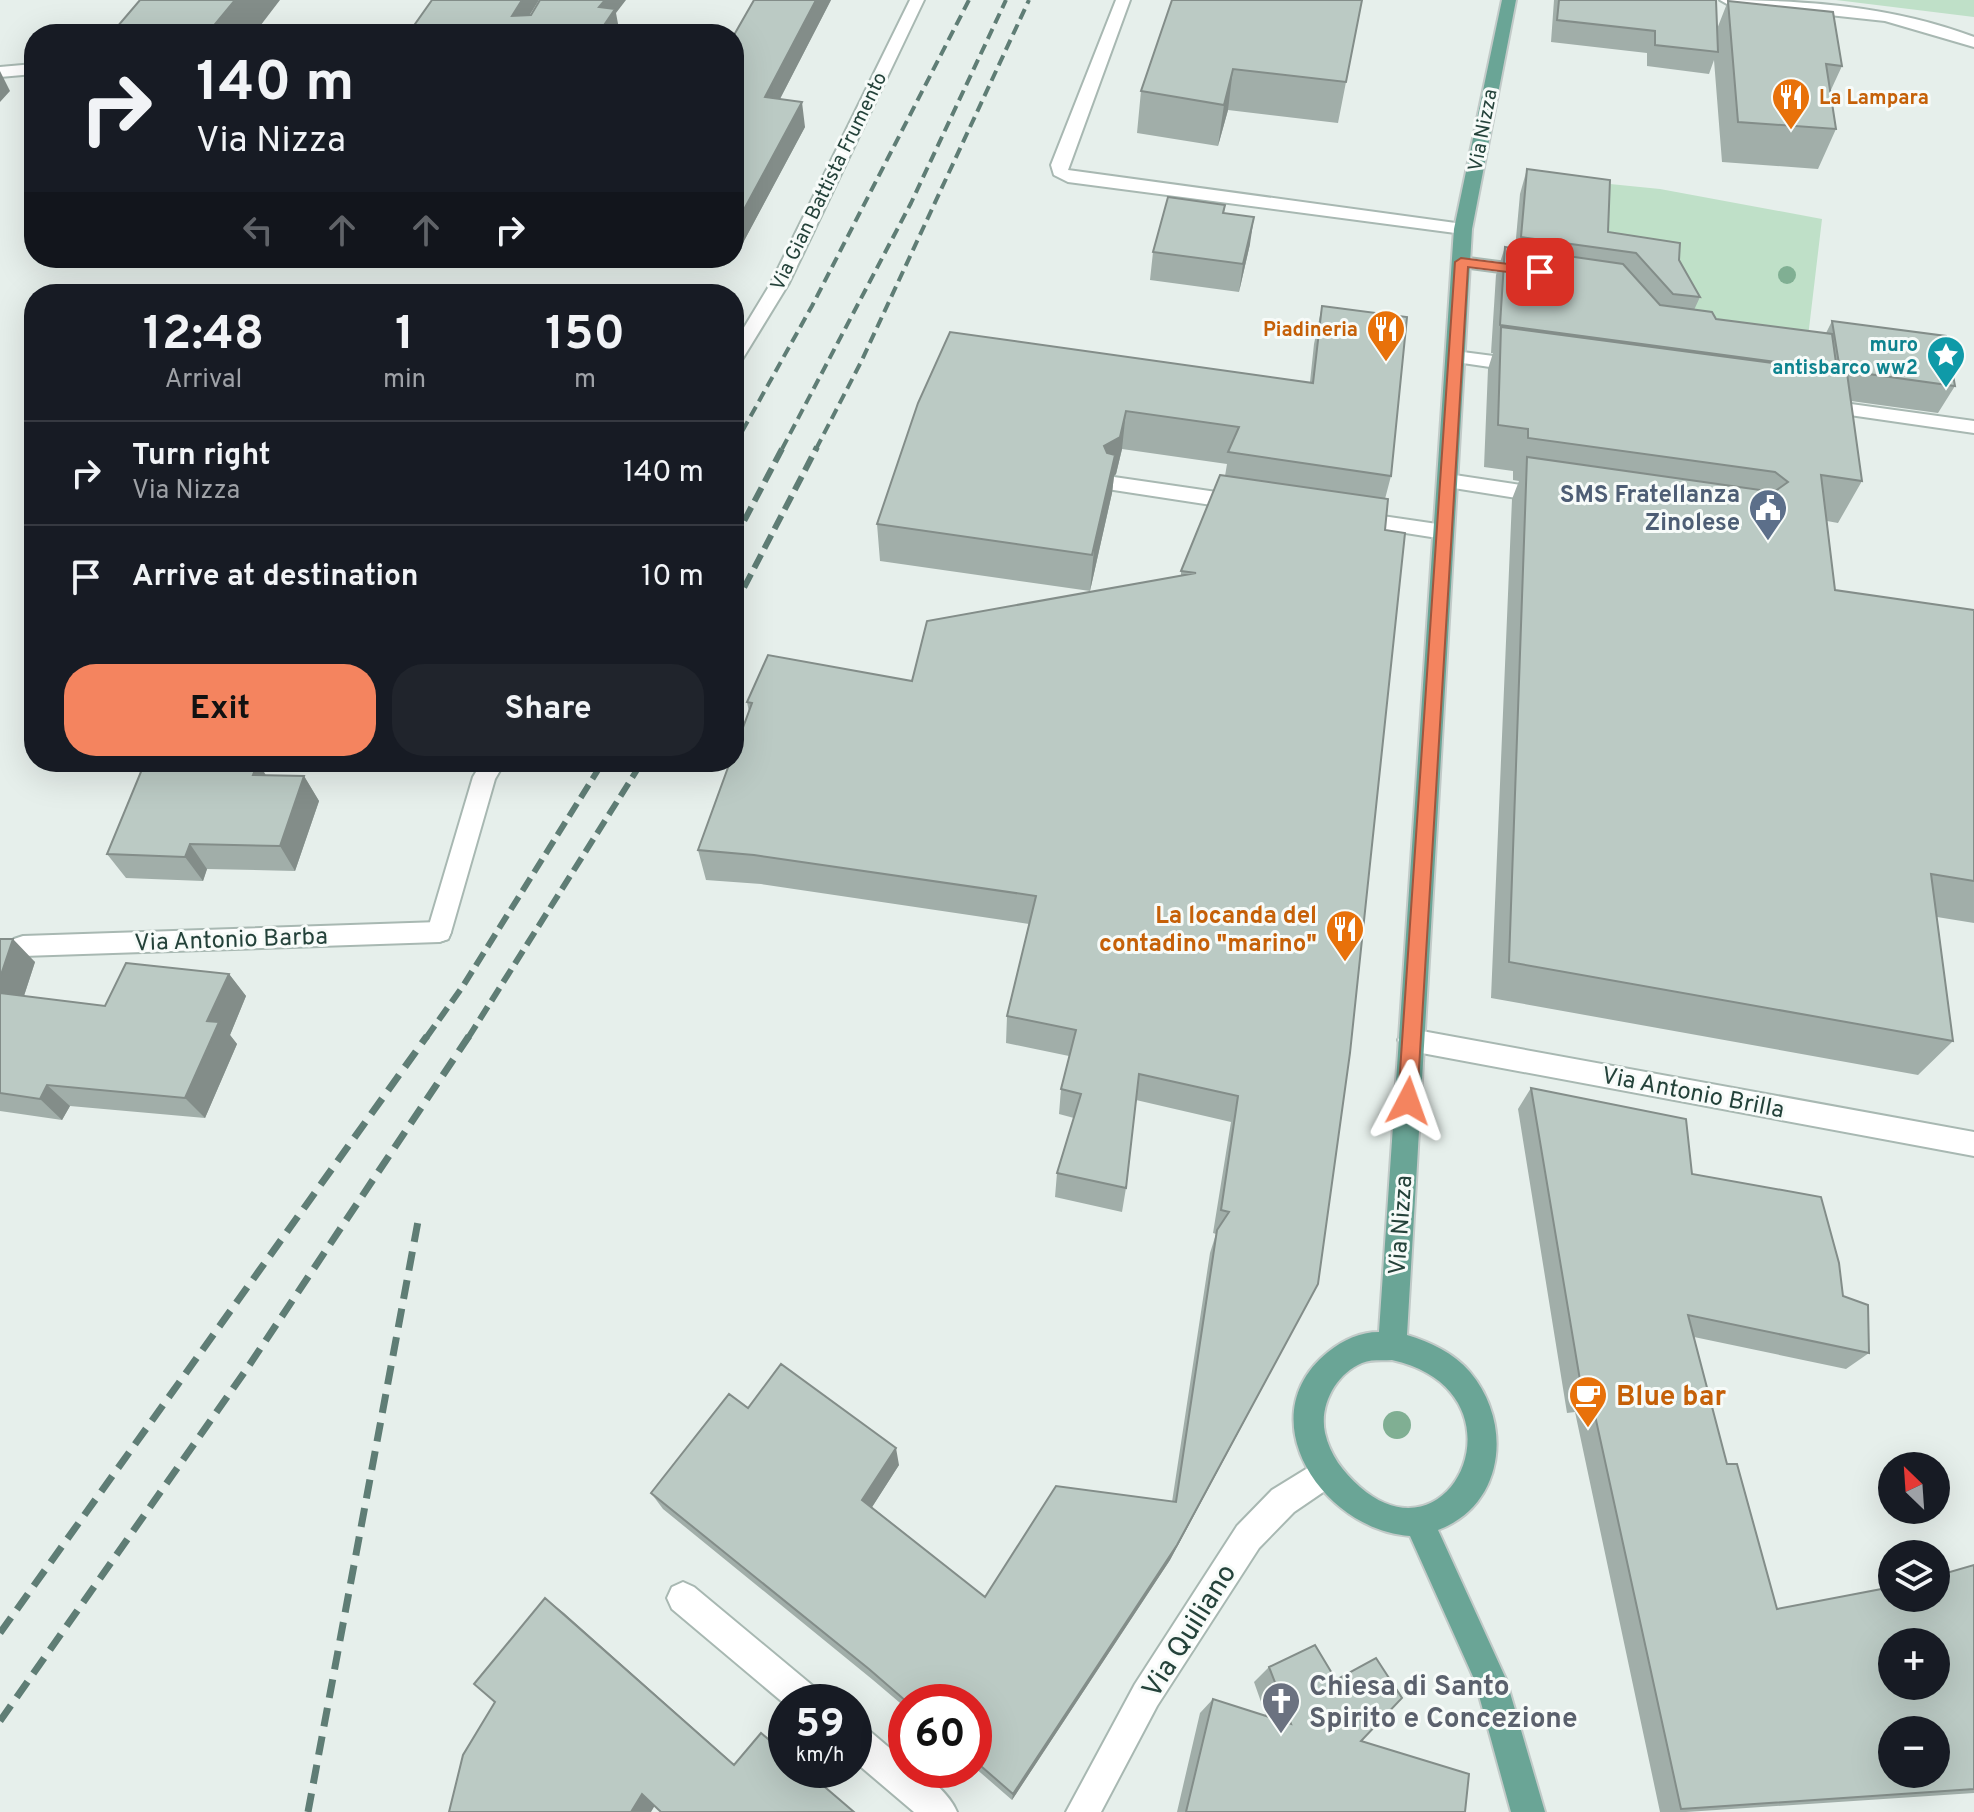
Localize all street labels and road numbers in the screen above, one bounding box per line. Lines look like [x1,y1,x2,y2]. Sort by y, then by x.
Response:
street label: Via Gian Battista Frumento [765,68,894,295]
street label: Via Nizza [1463,87,1505,174]
street label: Via Antonio Barba [134,923,328,959]
street label: Via Antonio Brilla [1599,1062,1787,1126]
street label: Via Nizza [1384,1174,1420,1276]
street label: Via Quiliano [1135,1558,1246,1705]

